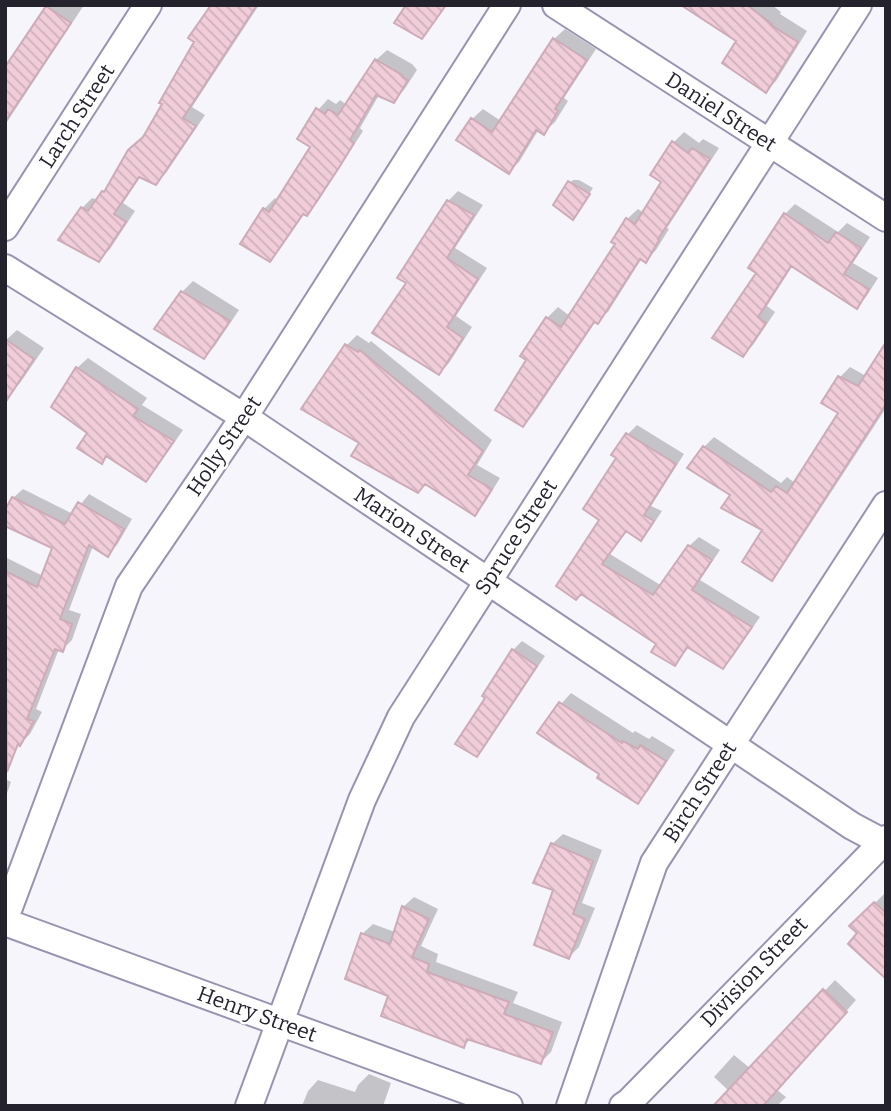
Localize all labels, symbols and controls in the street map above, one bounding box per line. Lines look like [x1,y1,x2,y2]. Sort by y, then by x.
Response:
street label: Larch Street [34,59,120,173]
street label: Daniel Street [661,67,782,158]
street label: Holly Street [181,391,267,501]
street label: Spruce Street [469,474,563,599]
street label: Marion Street [349,482,475,578]
street label: Birch Street [658,736,742,847]
street label: Division Street [695,911,813,1032]
street label: Henry Street [194,980,321,1048]

